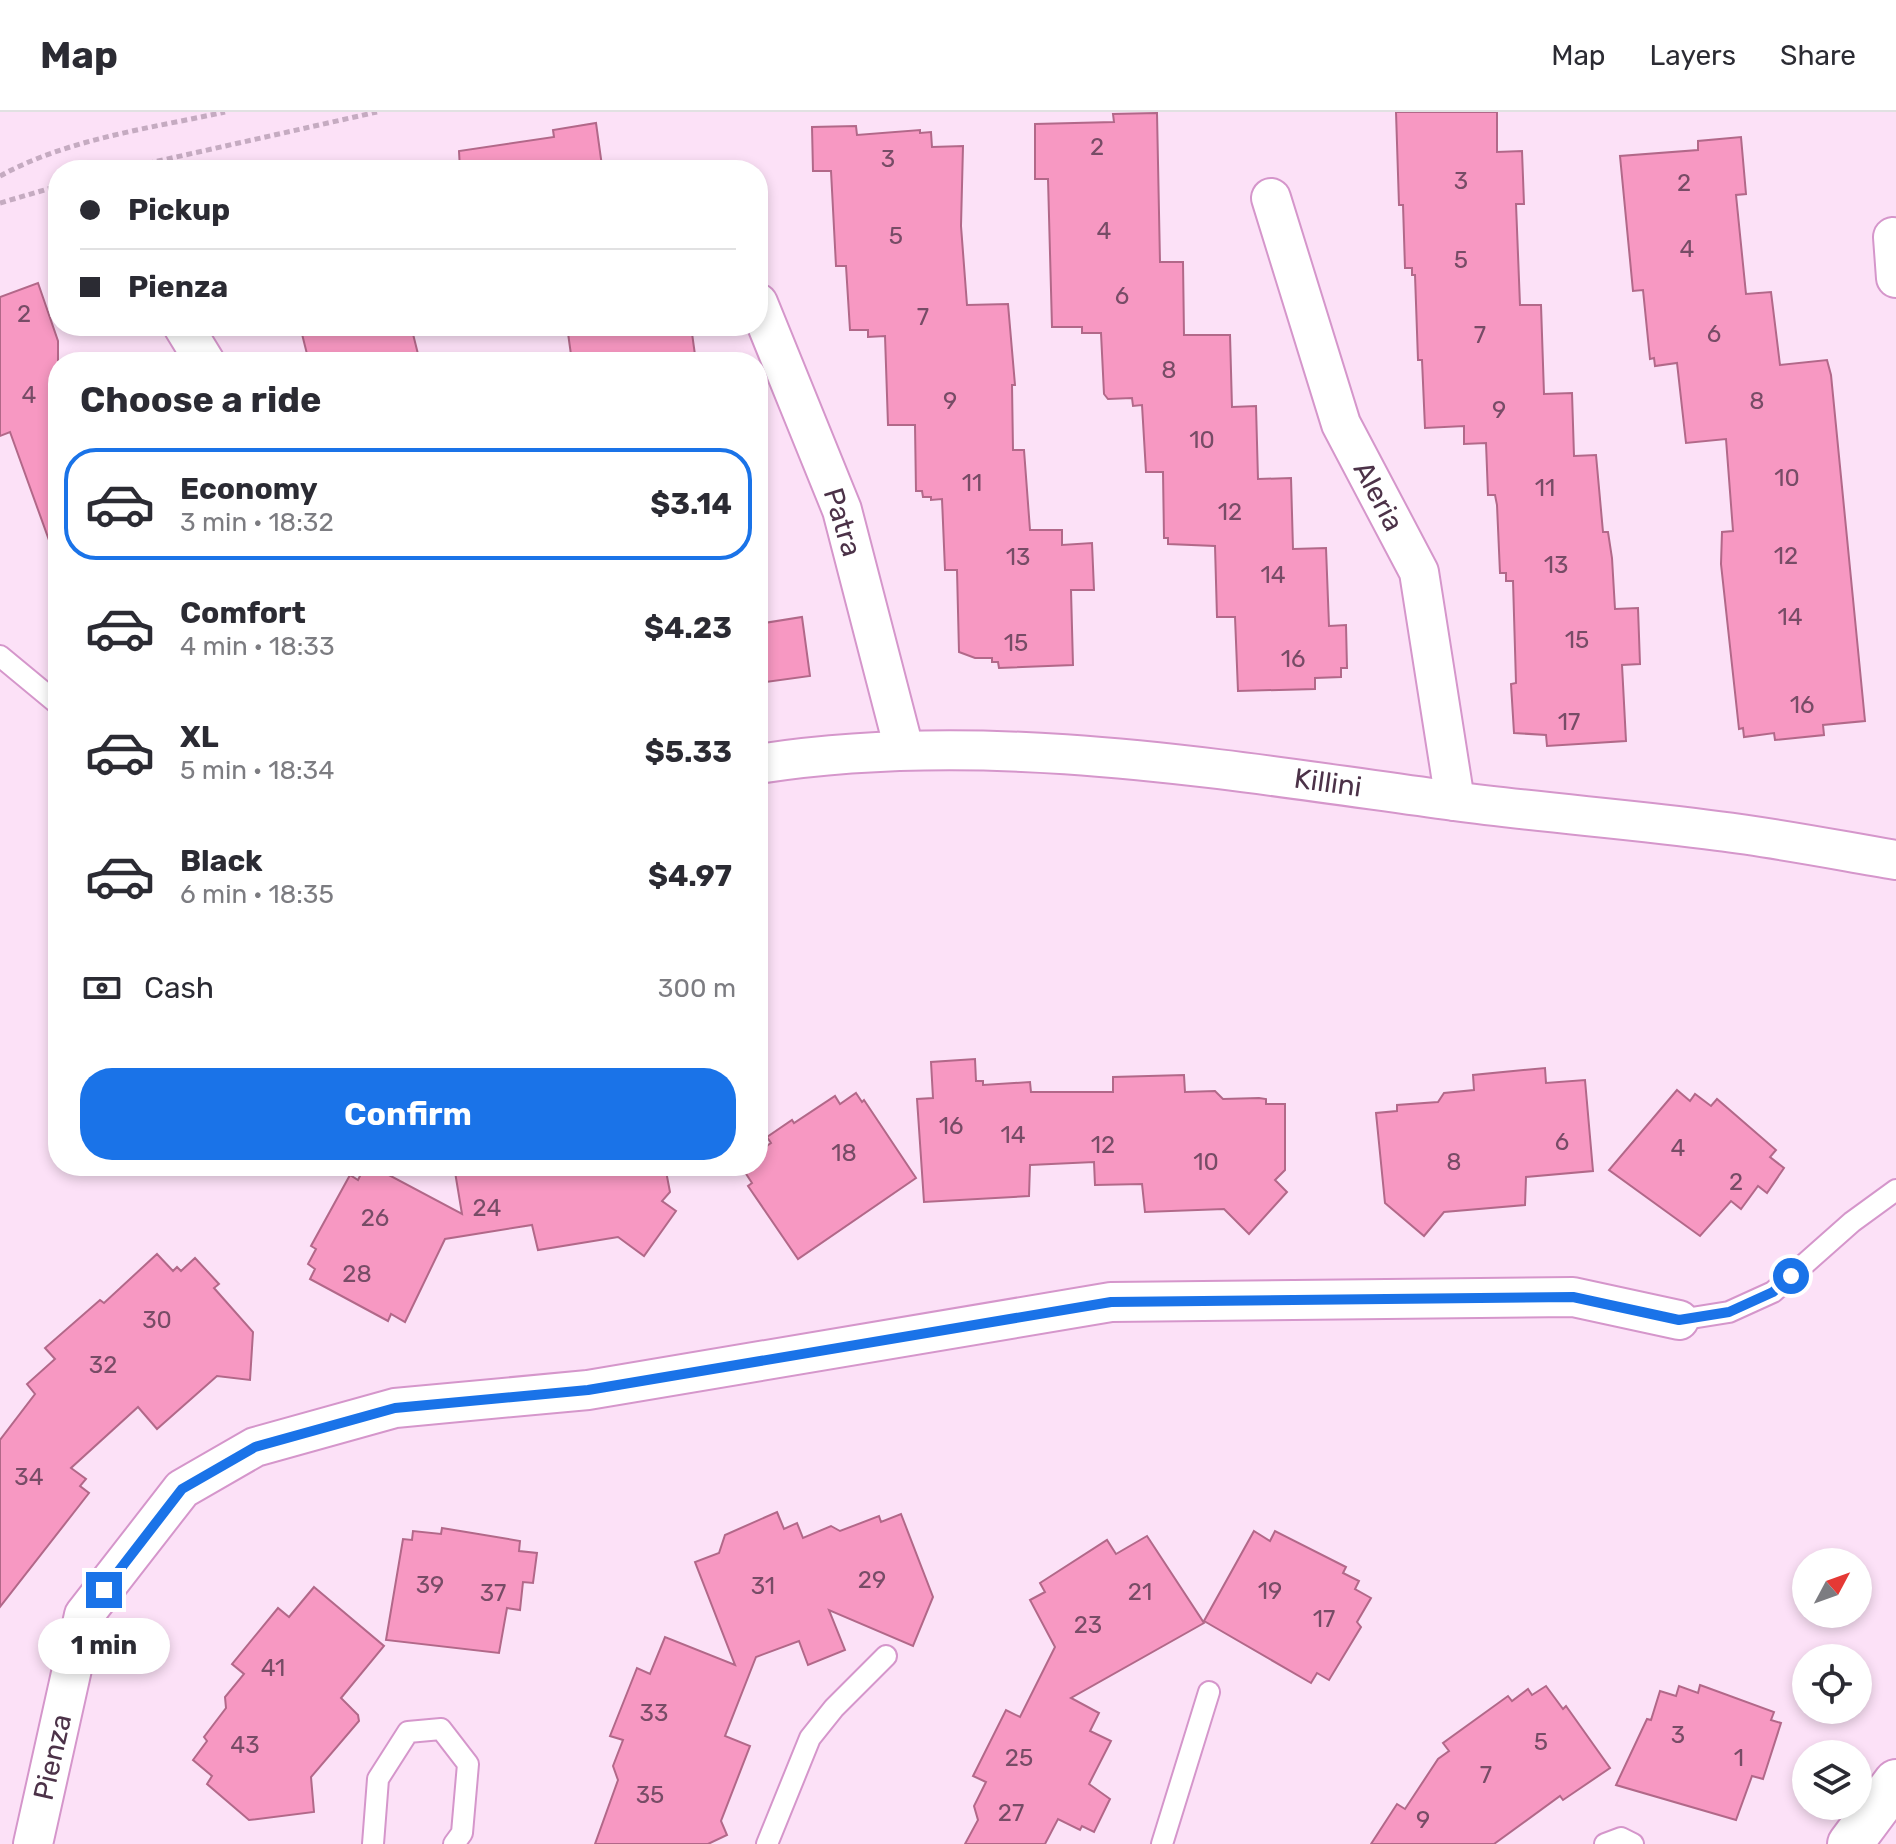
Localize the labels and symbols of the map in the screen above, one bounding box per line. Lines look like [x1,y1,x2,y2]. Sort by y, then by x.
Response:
house number: 2 [1090,133,1104,161]
house number: 3 [881,145,895,173]
house number: 3 [1454,167,1468,195]
house number: 2 [1677,169,1691,197]
house number: 4 [1097,217,1112,245]
house number: 5 [889,222,903,250]
house number: 4 [1680,235,1695,263]
house number: 5 [1454,246,1468,274]
house number: 6 [1115,282,1129,310]
house number: 2 [17,300,31,328]
house number: 7 [917,303,929,331]
house number: 6 [1707,320,1721,348]
house number: 7 [1474,321,1486,349]
house number: 8 [1161,356,1177,384]
house number: 4 [22,381,37,409]
house number: 9 [943,387,957,415]
house number: 8 [1749,387,1765,415]
house number: 9 [1492,396,1506,424]
house number: 10 [1189,426,1215,454]
street label: Aleria [1347,456,1411,537]
house number: 10 [1774,464,1800,492]
house number: 11 [962,469,982,497]
house number: 11 [1535,474,1555,502]
street label: Patra [817,484,869,560]
house number: 12 [1218,498,1242,526]
house number: 12 [1774,542,1798,570]
house number: 13 [1006,543,1030,571]
house number: 13 [1544,551,1568,579]
house number: 14 [1260,561,1286,589]
house number: 14 [1777,603,1803,631]
house number: 15 [1565,626,1589,654]
house number: 15 [1004,629,1028,657]
house number: 16 [1281,645,1305,673]
house number: 16 [1790,691,1814,719]
house number: 17 [1558,708,1580,736]
street label: Killini [1292,761,1364,804]
house number: 16 [939,1112,963,1140]
house number: 14 [1000,1121,1026,1149]
house number: 6 [1555,1128,1569,1156]
house number: 12 [1091,1131,1115,1159]
house number: 4 [1671,1134,1686,1162]
house number: 18 [831,1139,857,1167]
house number: 10 [1193,1148,1219,1176]
house number: 8 [1446,1148,1462,1176]
house number: 2 [1729,1168,1743,1196]
house number: 24 [473,1194,501,1222]
house number: 26 [361,1204,389,1232]
route start [1773,1258,1809,1294]
house number: 28 [342,1260,372,1288]
house number: 30 [142,1306,172,1334]
house number: 32 [89,1351,117,1379]
house number: 34 [14,1463,44,1491]
north arrow [1792,1548,1872,1628]
house number: 29 [858,1566,886,1594]
house number: 39 [416,1571,444,1599]
route end [86,1572,122,1608]
house number: 31 [751,1572,775,1600]
house number: 19 [1258,1577,1282,1605]
house number: 21 [1128,1578,1152,1606]
house number: 37 [480,1579,506,1607]
house number: 17 [1313,1605,1335,1633]
house number: 23 [1074,1611,1102,1639]
callout: 1 min [38,1618,170,1674]
house number: 41 [261,1654,285,1682]
house number: 33 [640,1699,668,1727]
street label: Pienza [27,1711,78,1803]
house number: 3 [1671,1721,1685,1749]
house number: 5 [1534,1728,1548,1756]
house number: 43 [230,1731,260,1759]
house number: 25 [1005,1744,1033,1772]
house number: 1 [1734,1744,1744,1772]
house number: 7 [1480,1761,1492,1789]
house number: 35 [636,1781,664,1809]
house number: 27 [998,1799,1024,1827]
house number: 9 [1416,1806,1430,1834]

